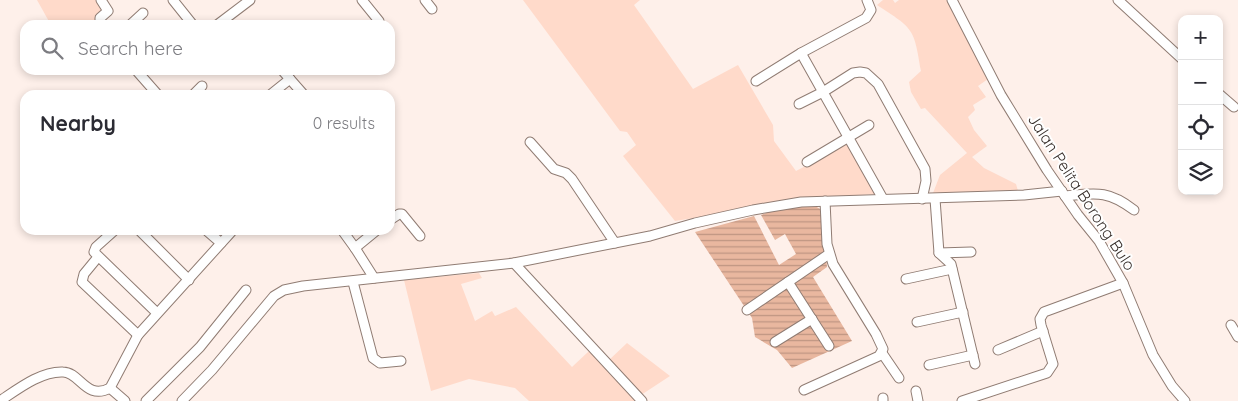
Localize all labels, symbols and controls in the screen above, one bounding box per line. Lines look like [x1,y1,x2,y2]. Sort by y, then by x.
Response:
map controls [1178,15,1223,195]
button: + [1178,15,1223,60]
search box [20,20,395,75]
icon: search [38,34,66,62]
text: Search here [78,36,183,60]
button: − [1178,60,1223,105]
button: locate [1178,105,1223,150]
text: Nearby [40,110,116,136]
street label: Jalan Pelita Borong Bulo [1024,110,1140,274]
text: 0 results [313,113,375,133]
button: layers [1178,150,1223,195]

